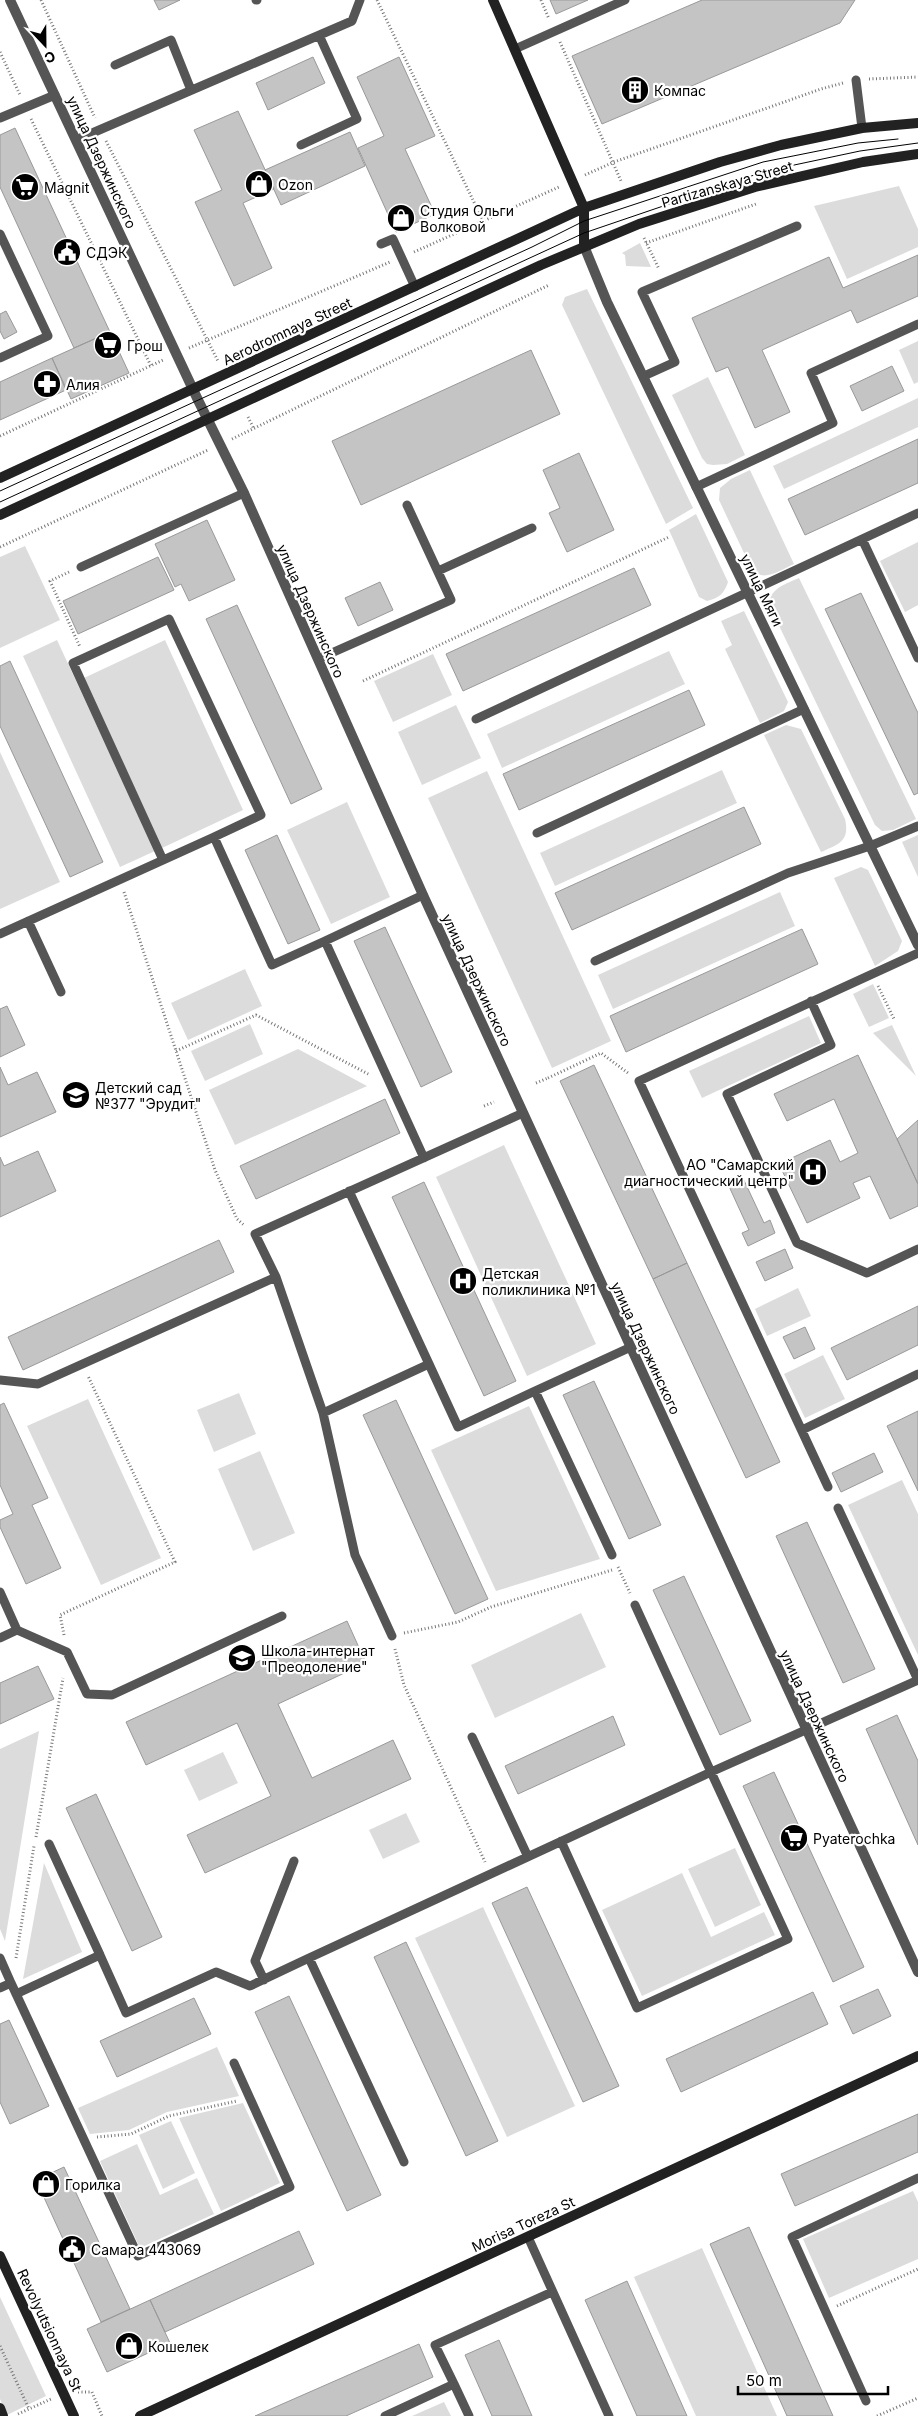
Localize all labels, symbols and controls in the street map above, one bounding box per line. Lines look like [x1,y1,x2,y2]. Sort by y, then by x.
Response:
north arrow [20,20,70,70]
text: С [42,48,58,67]
building icon: Компас [620,75,650,105]
place label: Компас [654,82,706,99]
street label: улица Дзержинского [64,93,140,231]
street label: Partizanskaya Street [659,157,795,211]
shop icon: Ozon [244,169,274,199]
supermarket icon: Magnit [10,172,40,202]
place label: Ozon [278,176,313,193]
place label: Magnit [44,179,90,196]
place label: Студия Ольги Волковой [420,202,514,235]
shop icon: Студия Ольги Волковой [386,203,416,233]
public building icon: СДЭК [52,237,82,267]
place label: СДЭК [86,244,128,261]
street label: Aerodromnaya Street [220,293,355,368]
supermarket icon: Грош [93,330,123,360]
place label: Грош [127,337,163,354]
pharmacy icon: Алия [32,369,62,399]
place label: Алия [66,376,100,393]
street label: улица Дзержинского [274,542,348,680]
street label: улица Мяги [737,551,787,629]
street label: улица Дзержинского [439,911,515,1049]
place label: Детский сад №377 "Эрудит" [95,1079,201,1112]
school or university icon: Детский сад №377 "Эрудит" [61,1080,91,1110]
place label: АО "Самарский диагностический центр" [624,1156,794,1189]
hospital icon: АО "Самарский диагностический центр" [798,1157,828,1187]
place label: Детская поликлиника №1 [482,1265,596,1298]
hospital icon: Детская поликлиника №1 [448,1266,478,1296]
street label: улица Дзержинского [608,1279,684,1417]
place label: Школа-интернат "Преодоление" [261,1642,375,1675]
school or university icon: Школа-интернат "Преодоление" [227,1643,257,1673]
street label: улица Дзержинского [777,1647,853,1785]
supermarket icon: Pyaterochka [779,1823,809,1853]
place label: Pyaterochka [813,1830,895,1847]
shop icon: Горилка [31,2169,61,2199]
place label: Горилка [65,2176,121,2193]
street label: Morisa Toreza St [469,2193,578,2255]
public building icon: Самара 443069 [57,2234,87,2264]
place label: Самара 443069 [91,2241,201,2258]
street label: Revolyutsionnaya St [14,2266,86,2394]
shop icon: Кошелек [114,2331,144,2361]
place label: Кошелек [148,2338,209,2355]
scale bar [738,2364,888,2396]
text: 50 m [746,2371,782,2390]

